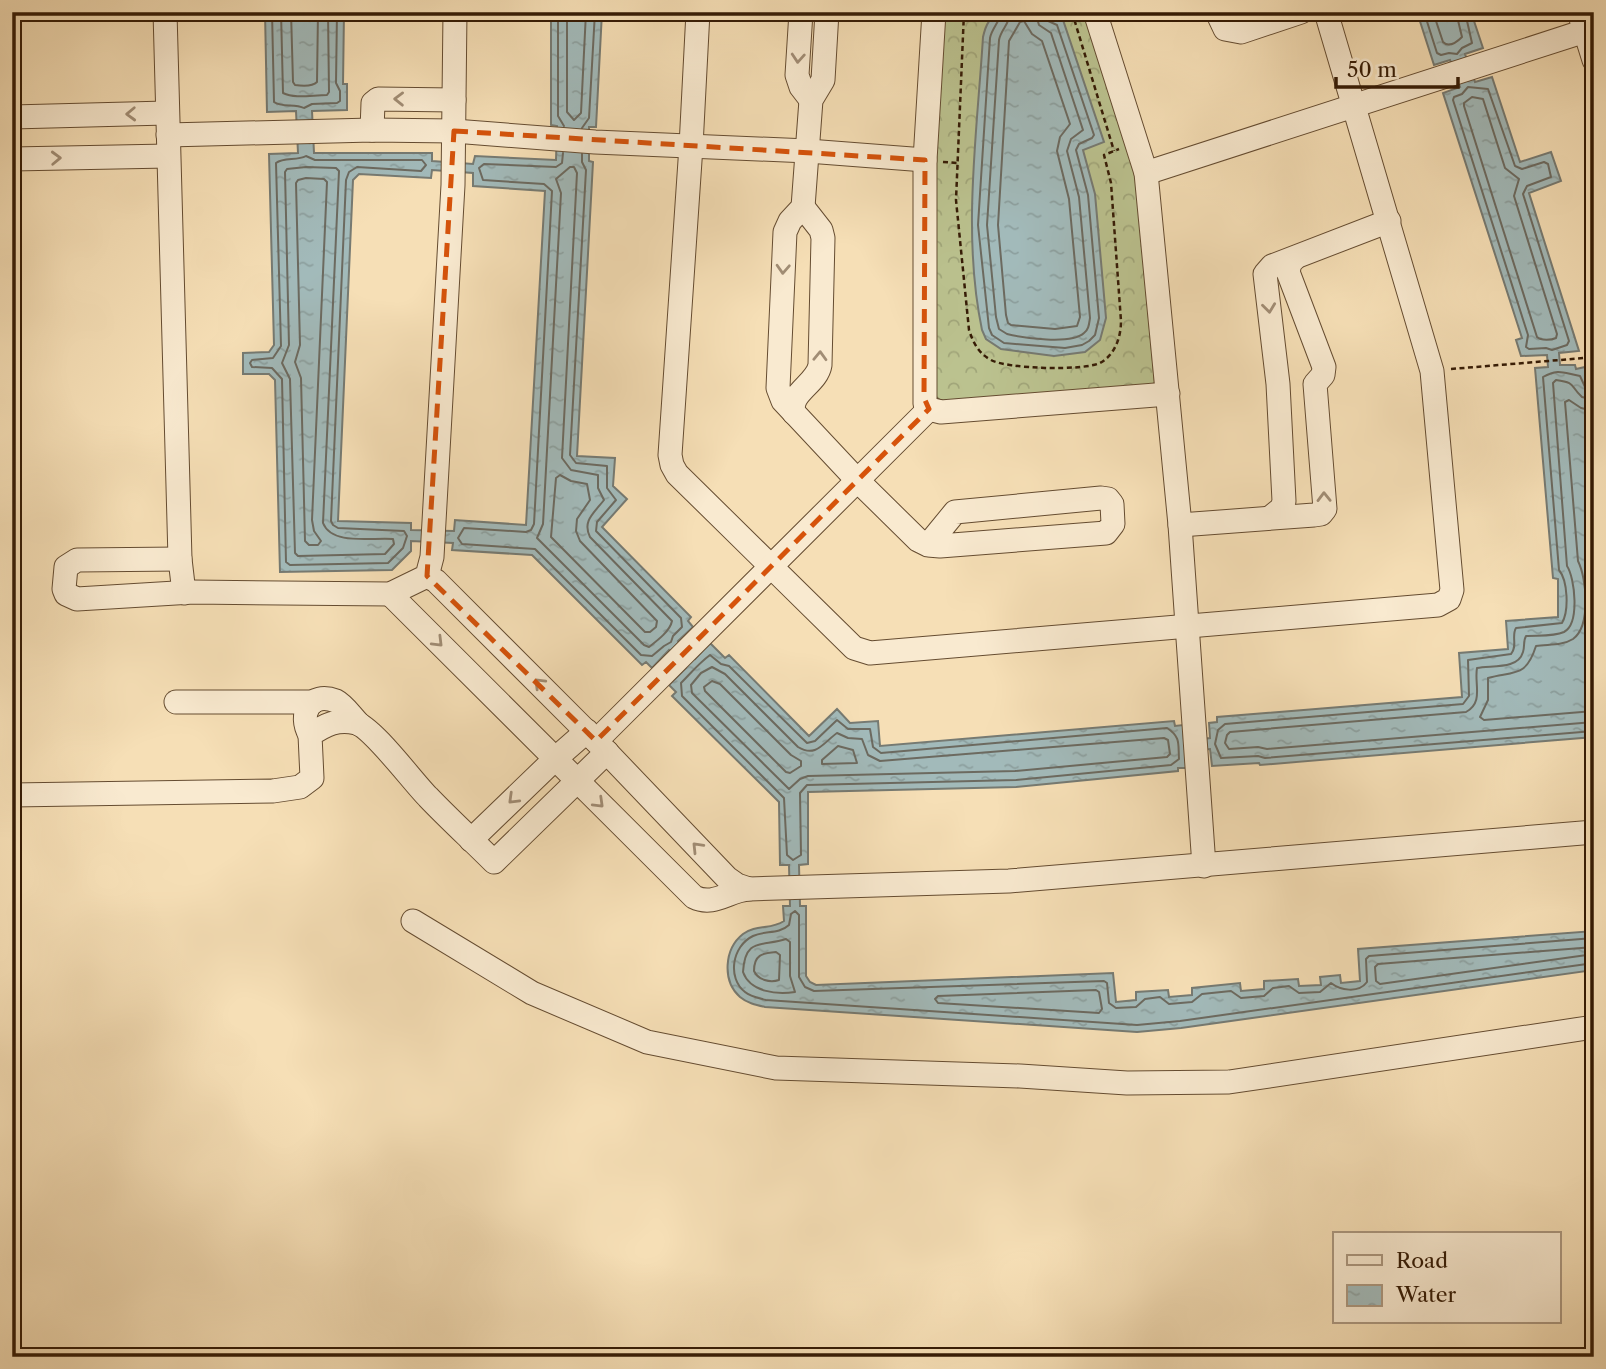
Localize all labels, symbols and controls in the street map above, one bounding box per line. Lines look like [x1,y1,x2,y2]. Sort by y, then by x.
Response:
scale bar [1336,46,1459,90]
one-way arrow [791,53,806,64]
text: 50 m [1347,57,1397,82]
one-way arrow [393,91,404,106]
one-way arrow [125,107,136,122]
one-way arrow [51,150,61,166]
one-way arrow [776,264,791,275]
one-way arrow [1261,302,1276,314]
one-way arrow [813,350,828,361]
one-way arrow [1316,491,1332,502]
one-way arrow [430,634,442,646]
one-way arrow [534,679,547,692]
one-way arrow [508,791,521,804]
one-way arrow [590,795,603,808]
one-way arrow [693,842,706,855]
legend [1333,1232,1560,1324]
text: Road [1396,1248,1448,1273]
text: Water [1395,1282,1456,1307]

